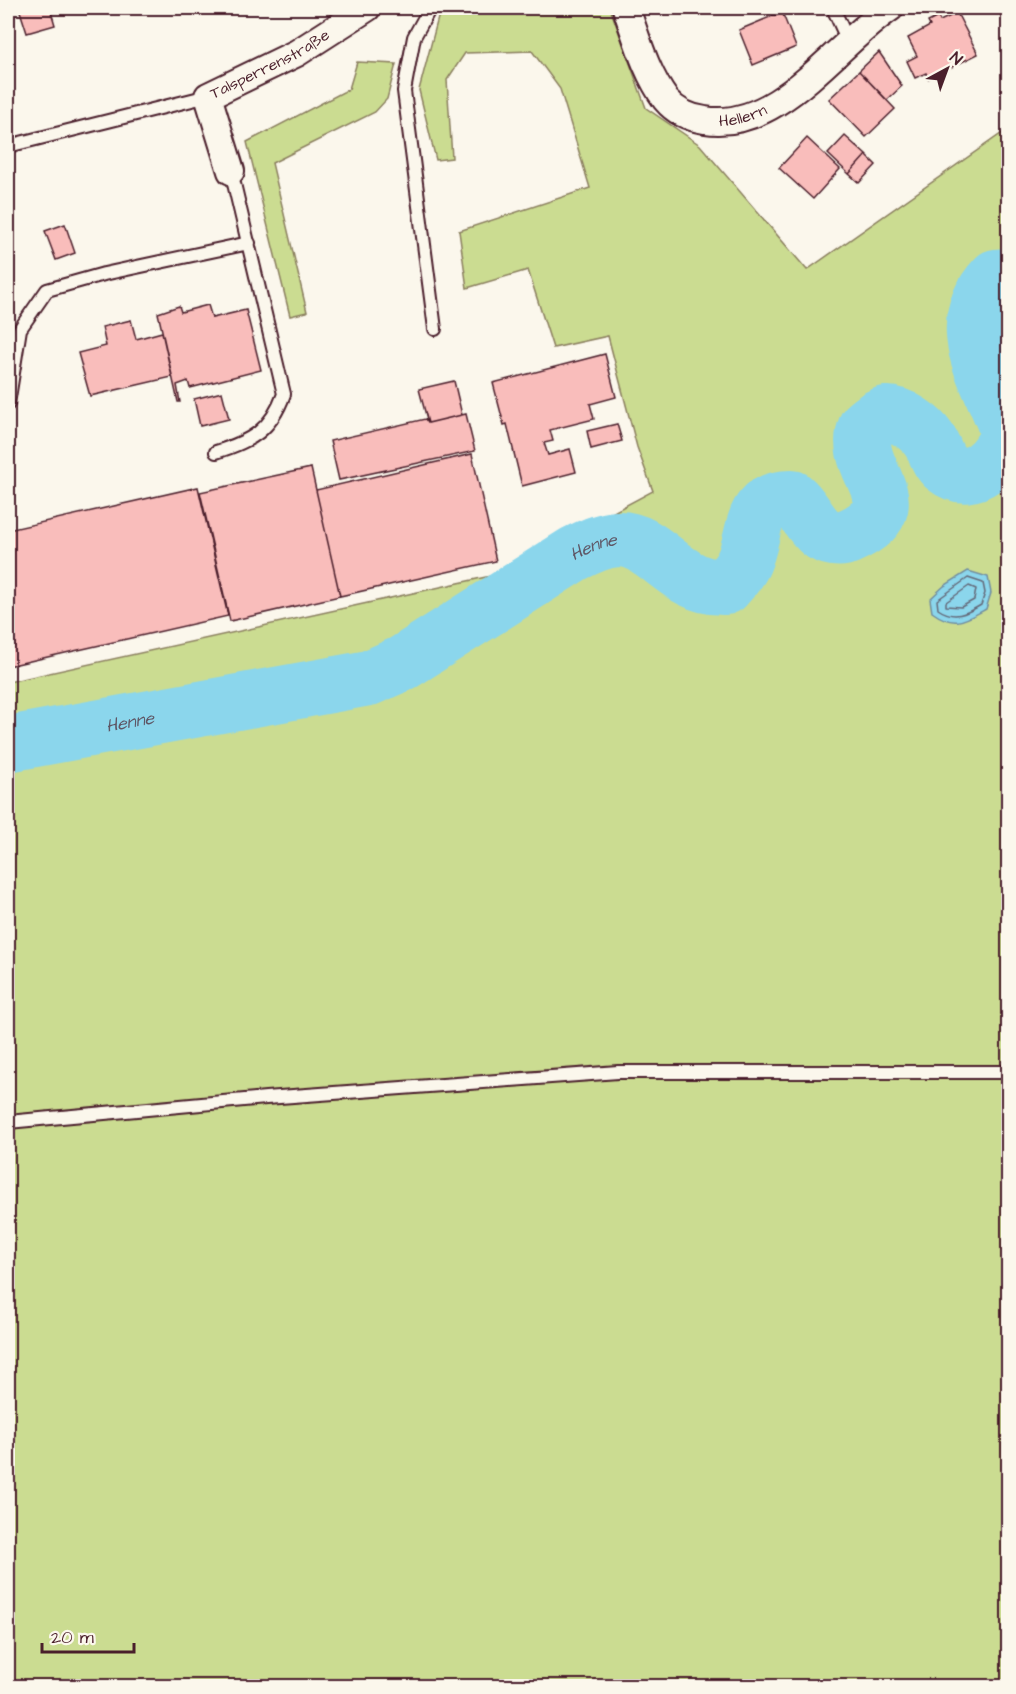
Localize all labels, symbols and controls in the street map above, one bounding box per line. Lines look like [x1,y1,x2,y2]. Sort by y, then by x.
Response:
street label: Talsperrenstraße [206,24,334,104]
north arrow [917,39,977,99]
text: N [945,47,967,70]
street label: Hellern [718,99,771,132]
water label: Henne [566,526,620,567]
water label: Henne [104,705,157,738]
scale bar [42,1616,134,1654]
text: 20 m [51,1625,94,1650]

